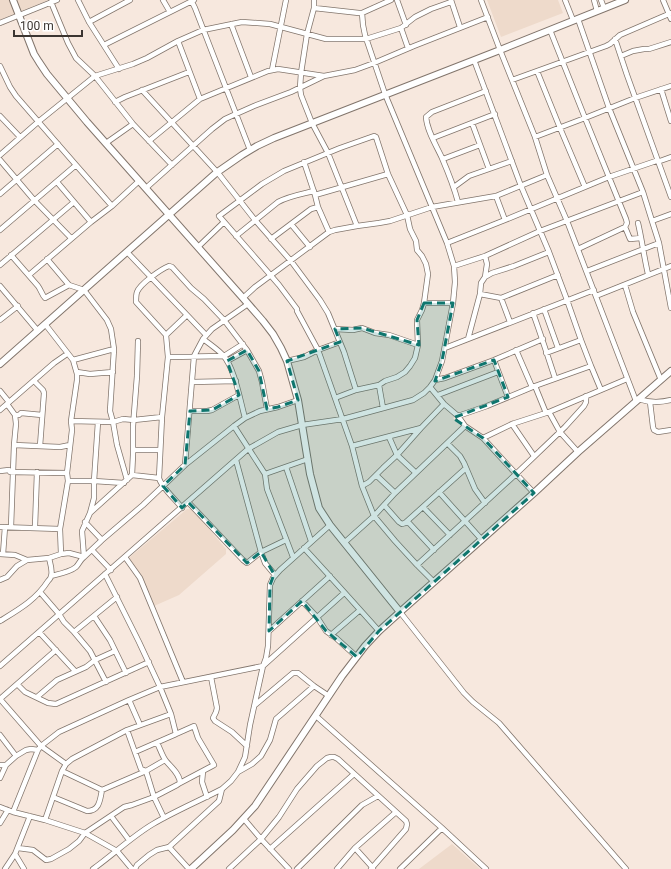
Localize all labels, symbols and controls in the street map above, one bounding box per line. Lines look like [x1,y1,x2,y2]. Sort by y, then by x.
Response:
scale bar [14,12,82,38]
text: 100 m [20,19,54,33]

